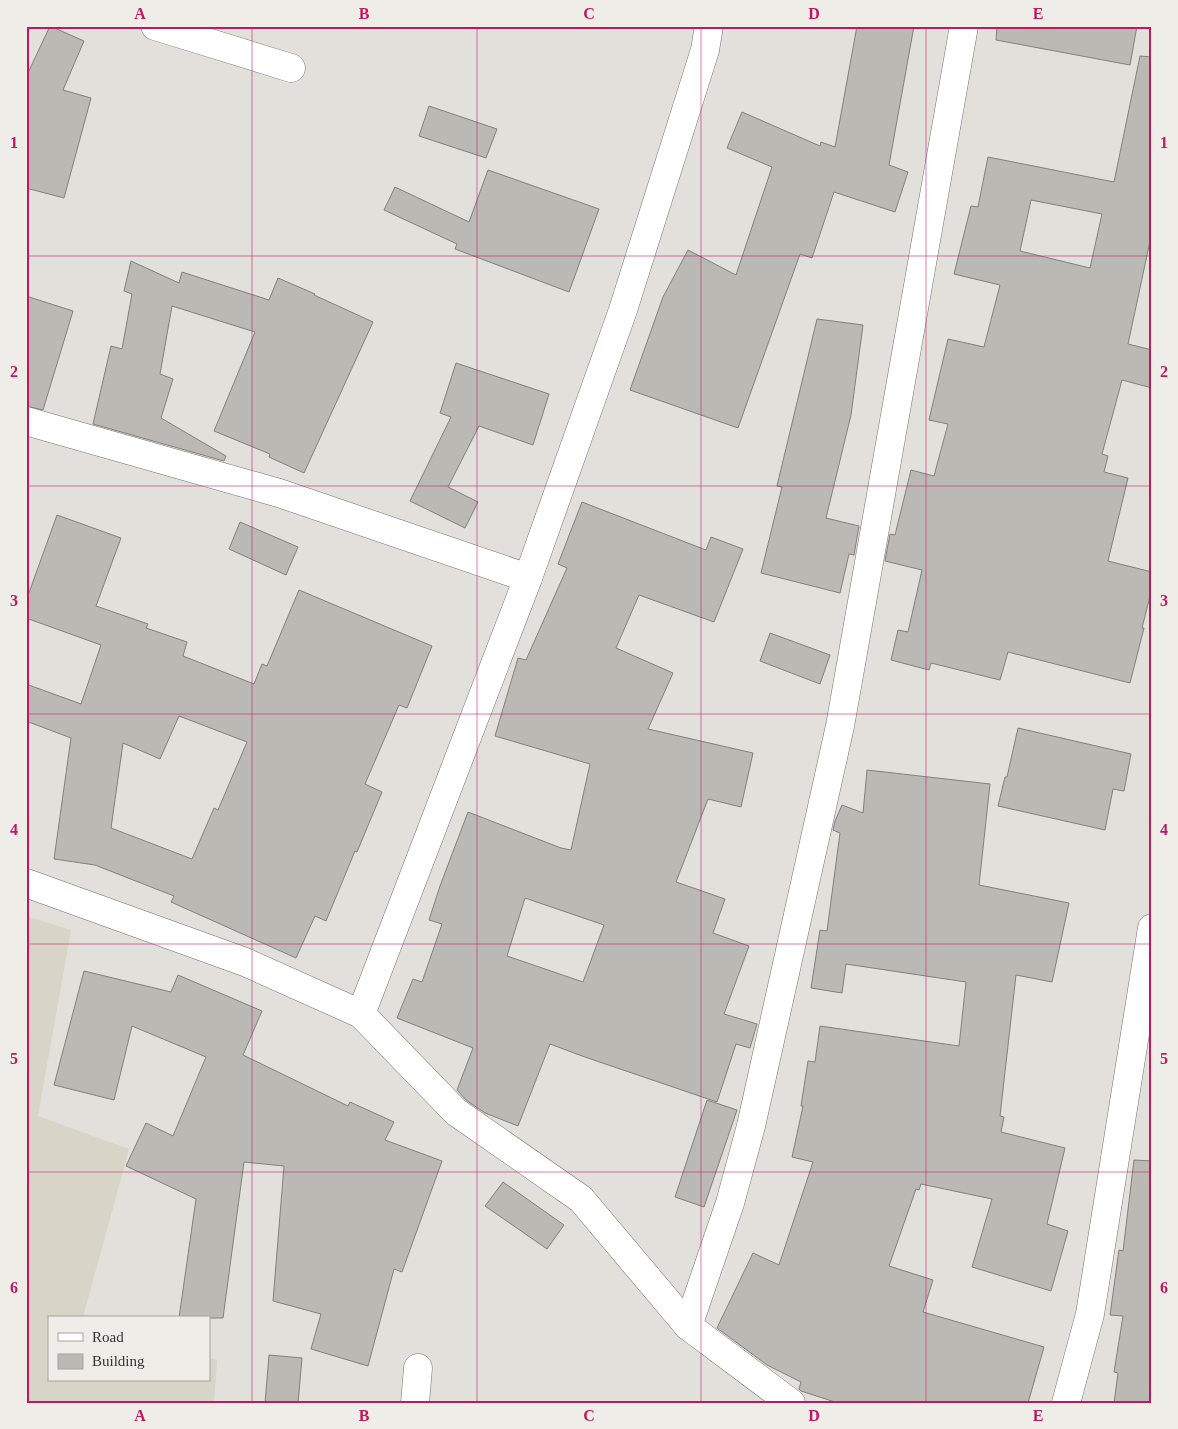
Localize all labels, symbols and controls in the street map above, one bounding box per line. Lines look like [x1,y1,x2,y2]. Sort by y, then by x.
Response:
text: A [134,5,146,22]
text: B [359,5,370,22]
text: C [583,5,595,22]
text: D [808,5,820,22]
text: E [1033,5,1043,22]
text: 1 [10,134,18,151]
text: 1 [1160,134,1168,151]
text: 2 [10,363,18,380]
text: 2 [1160,363,1168,380]
text: 3 [10,592,18,609]
text: 3 [1160,592,1168,609]
text: 4 [10,821,18,838]
text: 4 [1160,821,1168,838]
text: 5 [10,1050,18,1067]
text: 5 [1160,1050,1168,1067]
text: 6 [10,1279,18,1296]
text: 6 [1160,1279,1168,1296]
legend [48,1316,210,1382]
text: Road [92,1329,124,1345]
text: Building [92,1353,145,1369]
text: A [134,1407,146,1424]
text: B [359,1407,370,1424]
text: C [583,1407,595,1424]
text: D [808,1407,820,1424]
text: E [1033,1407,1043,1424]

